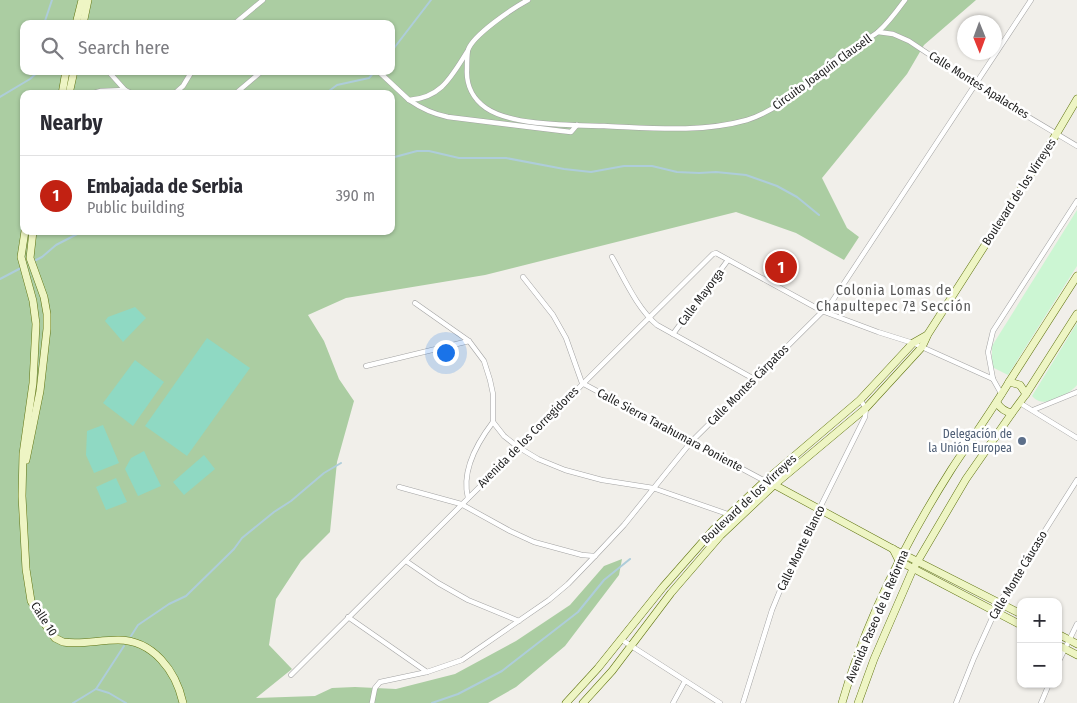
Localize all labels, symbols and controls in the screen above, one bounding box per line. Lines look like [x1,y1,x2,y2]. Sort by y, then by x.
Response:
north arrow [957,15,1002,60]
search box [20,20,395,75]
street label: Circuito Joaquín Clausell [770,31,874,113]
icon: search [38,34,66,62]
text: Search here [78,36,170,59]
street label: Calle Montes Apalaches [926,48,1032,122]
text: Nearby [40,110,102,136]
street label: Boulevard de los Virreyes [979,136,1059,248]
text: Embajada de Serbia [87,175,243,198]
text: 1 [53,186,59,205]
text: 390 m [336,186,375,205]
text: Public building [87,198,184,217]
pin: 1 [765,248,797,286]
street label: Calle Mayorga [675,266,727,328]
district label: Colonia Lomas de Chapultepec 7ª Sección [816,282,972,315]
your location [433,340,459,366]
street label: Calle Montes Cárpatos [705,342,791,428]
street label: Avenida de los Corregidores [475,384,581,490]
street label: Calle Sierra Tarahumara Poniente [595,386,745,474]
place label: Delegación de la Unión Europea [928,427,1012,455]
marker: Delegación de la Unión Europea [1016,435,1028,447]
street label: Boulevard de los Virreyes [699,452,799,546]
street label: Calle Monte Blanco [774,503,828,593]
street label: Calle Monte Cáucaso [986,528,1050,622]
street label: Avenida Paseo de la Reforma [843,548,911,684]
map controls [1017,598,1062,688]
button: + [1017,598,1062,643]
street label: Calle 10 [28,599,60,639]
button: − [1017,643,1062,688]

